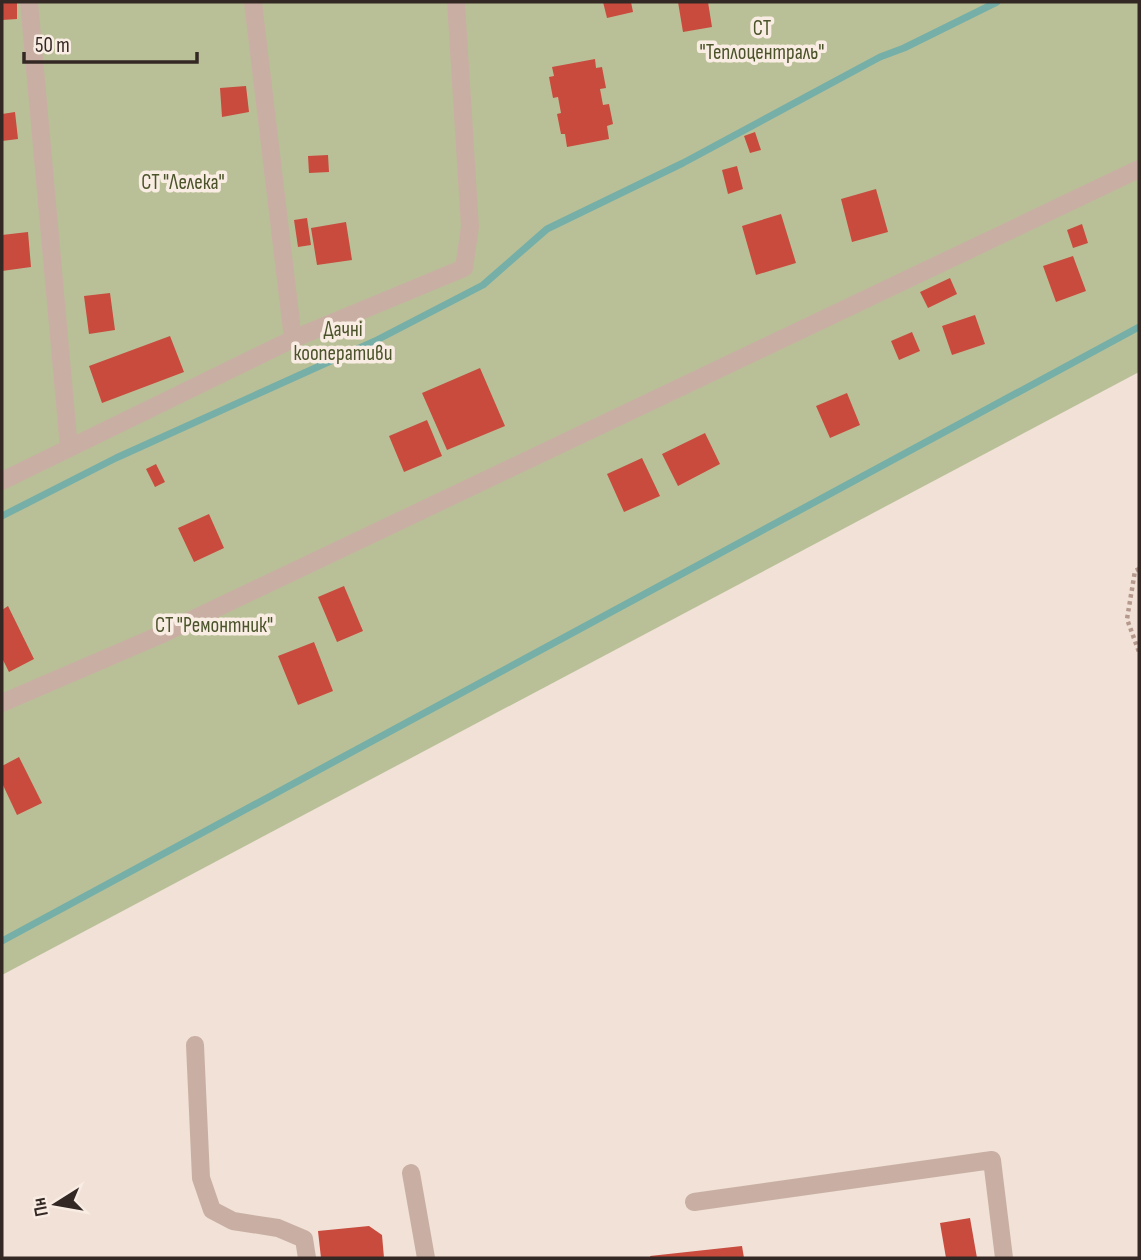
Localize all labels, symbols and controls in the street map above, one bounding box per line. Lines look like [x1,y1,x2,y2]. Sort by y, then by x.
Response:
park label: СТ "Теплоцентраль" [700,16,825,65]
scale bar [24,21,198,65]
text: 50 m [35,33,70,58]
park label: СТ "Лелека" [141,170,225,195]
park label: Дачні кооперативи [293,317,393,366]
park label: СТ "Ремонтник" [155,613,273,638]
north arrow [21,1169,91,1239]
text: Пн [28,1196,54,1218]

